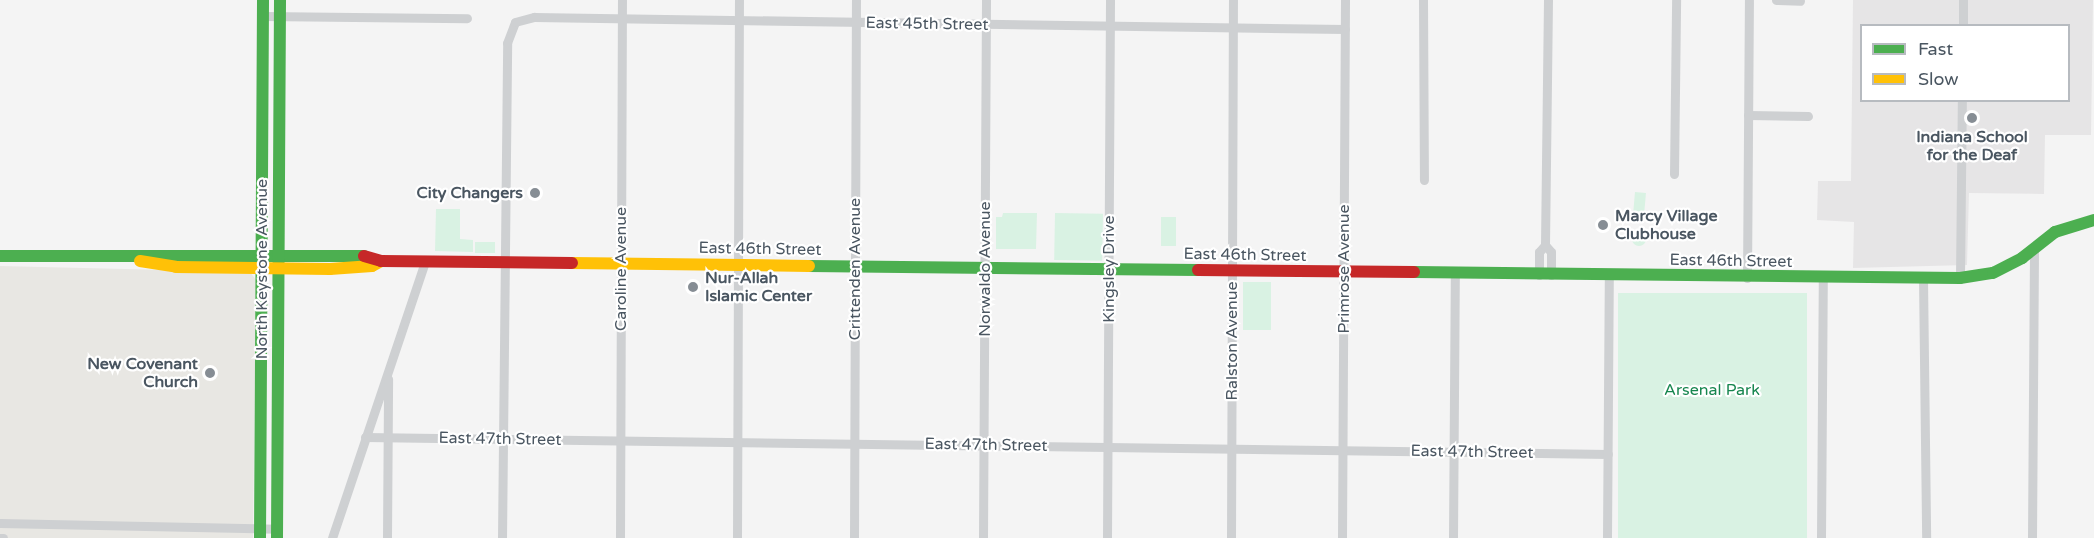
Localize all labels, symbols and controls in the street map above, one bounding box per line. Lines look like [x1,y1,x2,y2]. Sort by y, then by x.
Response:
street label: East 45th Street [865,13,989,35]
legend [1860,24,2070,102]
text: Fast [1918,38,1953,60]
text: Slow [1918,68,1959,90]
marker: Indiana School for the Deaf [1965,111,1979,125]
place label: Indiana School for the Deaf [1916,127,2028,165]
street label: North Keystone Avenue [252,179,272,359]
place label: City Changers [417,183,523,203]
marker: City Changers [528,186,542,200]
street label: Crittenden Avenue [845,198,865,340]
street label: Norwaldo Avenue [975,201,995,337]
street label: Primrose Avenue [1334,204,1354,334]
place label: Marcy Village Clubhouse [1615,206,1718,244]
street label: Caroline Avenue [611,207,631,331]
street label: Kingsley Drive [1099,215,1119,323]
marker: Marcy Village Clubhouse [1596,218,1610,232]
street label: East 46th Street [698,238,822,260]
street label: East 46th Street [1183,244,1307,266]
street label: East 46th Street [1669,250,1793,272]
place label: Nur-Allah Islamic Center [705,268,812,306]
marker: Nur-Allah Islamic Center [686,280,700,294]
street label: Ralston Avenue [1222,282,1242,400]
place label: New Covenant Church [87,354,198,392]
marker: New Covenant Church [203,366,217,380]
park label: Arsenal Park [1664,380,1760,400]
street label: East 47th Street [438,428,562,450]
street label: East 47th Street [924,434,1048,456]
street label: East 47th Street [1410,441,1534,463]

